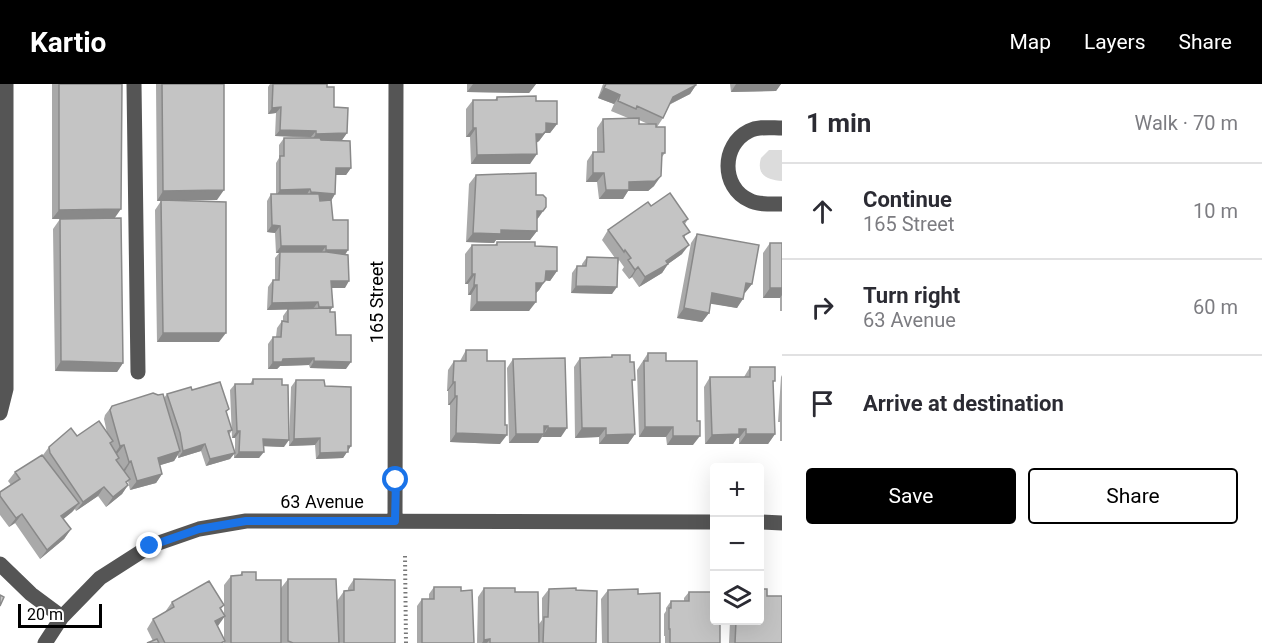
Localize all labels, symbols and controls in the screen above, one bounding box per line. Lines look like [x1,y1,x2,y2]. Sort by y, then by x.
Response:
text: Kartio [30,26,106,59]
text: Map [1009,30,1051,54]
text: Layers [1084,30,1145,54]
text: Share [1178,30,1232,54]
text: 1 min [806,108,871,138]
text: Walk · 70 m [1135,111,1238,135]
text: Continue [863,187,952,212]
icon: ahead [806,195,839,228]
text: 10 m [1193,199,1238,223]
text: 165 Street [863,212,954,236]
street label: 165 Street [366,261,387,343]
text: Turn right [863,283,960,308]
icon: right [806,291,839,324]
text: 60 m [1193,295,1238,319]
text: 63 Avenue [863,308,956,332]
icon: arrive [806,387,839,420]
text: Arrive at destination [863,391,1064,416]
map controls [710,463,764,625]
button: + [710,463,764,517]
route start [382,466,408,492]
button: Save [806,468,1016,524]
button: Share [1028,468,1238,524]
street label: 63 Avenue [280,491,364,512]
button: − [710,517,764,571]
route end [136,532,162,558]
button: layers [710,571,764,625]
scale bar [18,601,102,628]
text: 20 m [27,605,63,624]

